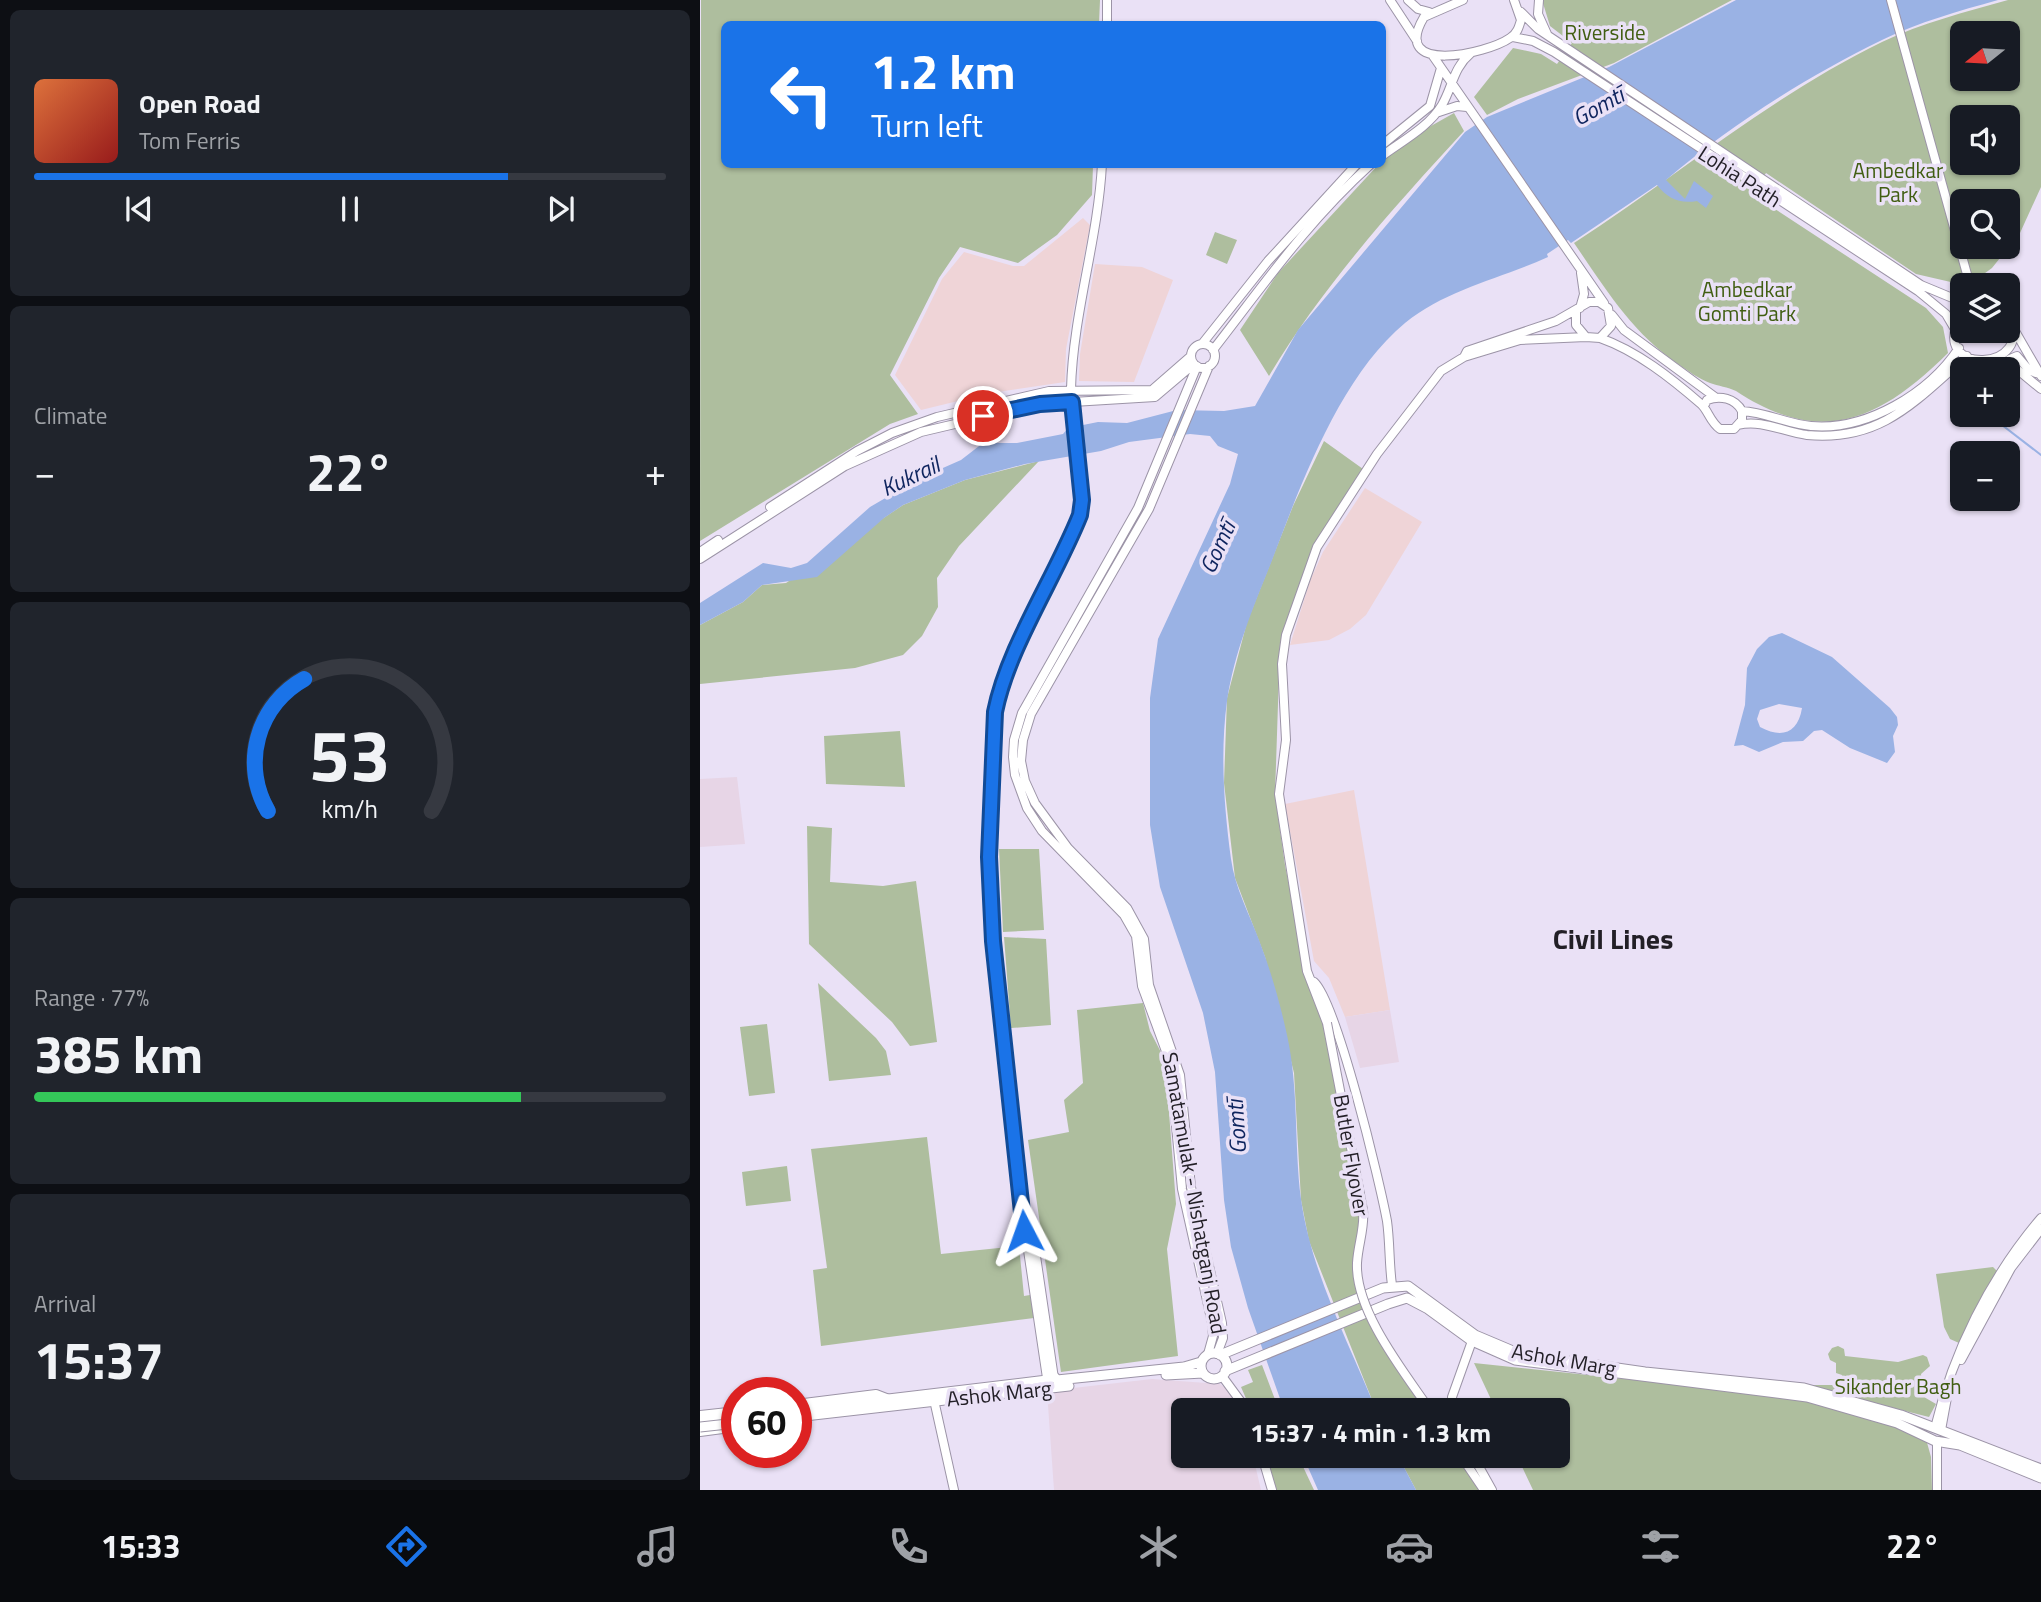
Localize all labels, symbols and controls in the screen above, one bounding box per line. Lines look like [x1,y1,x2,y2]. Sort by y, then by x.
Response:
park label: Riverside [1564,16,1646,48]
north arrow [1950,21,2020,91]
map controls [1950,21,2020,511]
text: 1.2 km [871,33,1016,108]
icon: left [756,49,847,140]
water label: Gomtī [1566,75,1635,134]
text: Open Road [139,84,261,123]
text: Turn left [871,101,983,149]
button: sound [1950,105,2020,175]
text: Tom Ferris [139,123,240,158]
street label: Lohia Path [1692,137,1788,215]
park label: Ambedkar Park [1853,154,1943,210]
button: search [1950,189,2020,259]
icon: previous [120,190,158,228]
icon: pause [331,190,369,228]
icon: next [542,190,580,228]
park label: Ambedkar Gomti Park [1698,273,1796,329]
button: layers [1950,273,2020,343]
button: + [1950,357,2020,427]
pin [953,386,1013,446]
icon: arrive [964,397,1002,435]
text: Climate [34,398,107,433]
text: 22° [306,432,394,511]
button: − [1950,441,2020,511]
text: − [34,443,55,501]
text: + [645,443,666,501]
water label: Kukrail [875,446,948,505]
water label: Gomtī [1190,510,1246,579]
text: 53 [309,699,391,809]
text: km/h [322,790,378,828]
district label: Civil Lines [1553,917,1673,960]
text: Range · 77% [34,980,149,1015]
text: 385 km [34,1014,203,1093]
street label: Samatamulak - Nishatganj Road [1154,1050,1236,1336]
street label: Butler Flyover [1326,1091,1378,1219]
water label: Gomtī [1216,1093,1255,1155]
position arrow [987,1194,1061,1268]
text: Arrival [34,1286,96,1321]
text: 15:37 [34,1320,164,1399]
street label: Ashok Marg [1509,1334,1619,1384]
park label: Sikander Bagh [1835,1370,1961,1402]
street label: Ashok Marg [945,1372,1053,1414]
speed limit sign: 60 [721,1377,812,1468]
text: 15:37 · 4 min · 1.3 km [1250,1413,1491,1452]
text: 15:33 [101,1522,181,1570]
icon: directions [382,1522,431,1571]
icon: music [633,1522,682,1571]
icon: phone [884,1522,933,1571]
icon: climate [1134,1522,1183,1571]
icon: car [1385,1522,1434,1571]
icon: filters [1636,1522,1685,1571]
text: 22° [1886,1522,1940,1570]

